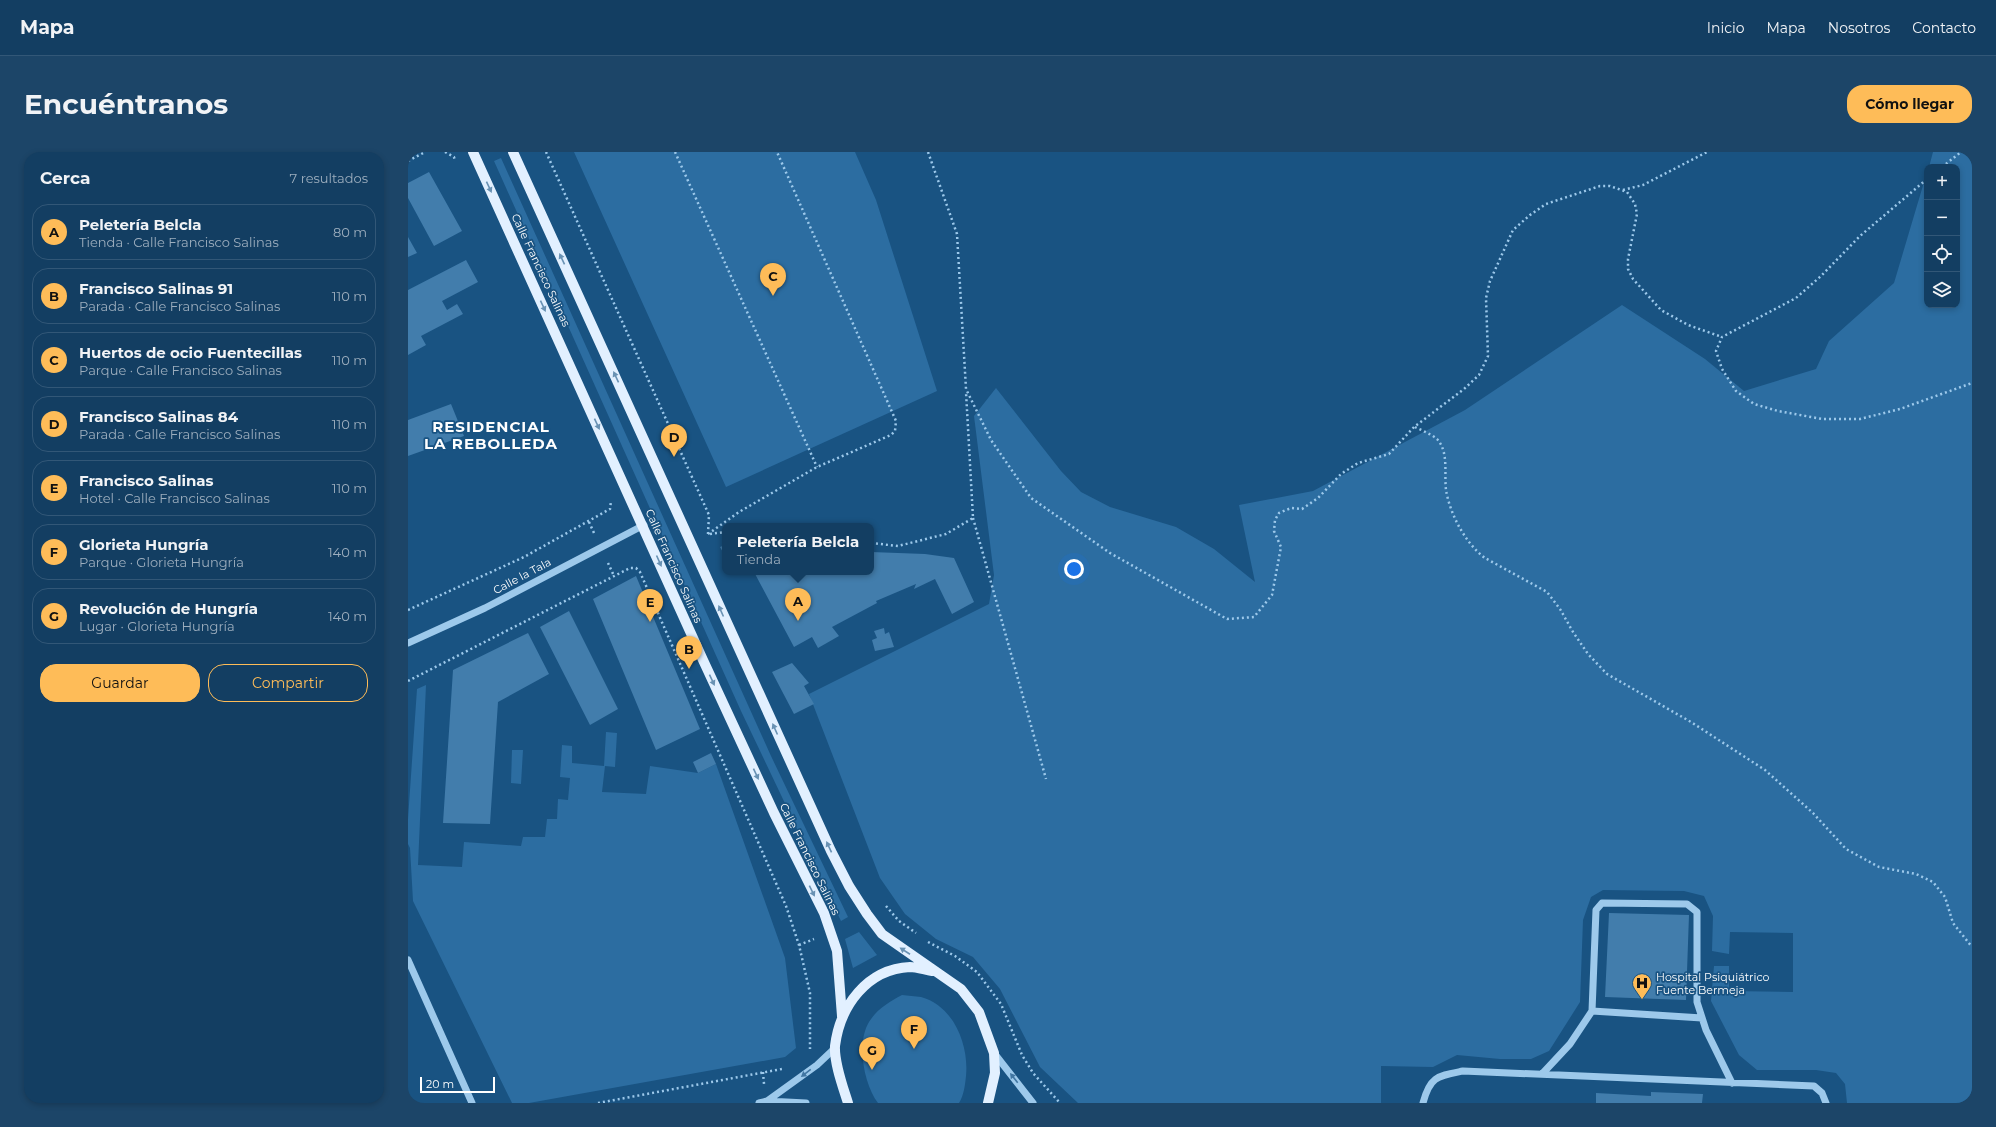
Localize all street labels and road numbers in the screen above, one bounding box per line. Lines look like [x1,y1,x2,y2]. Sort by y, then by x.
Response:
street label: Calle Francisco Salinas [509,211,574,329]
street label: Calle Francisco Salinas [643,507,706,626]
street label: Calle la Tala [490,555,554,597]
street label: Calle Francisco Salinas [777,801,844,918]

